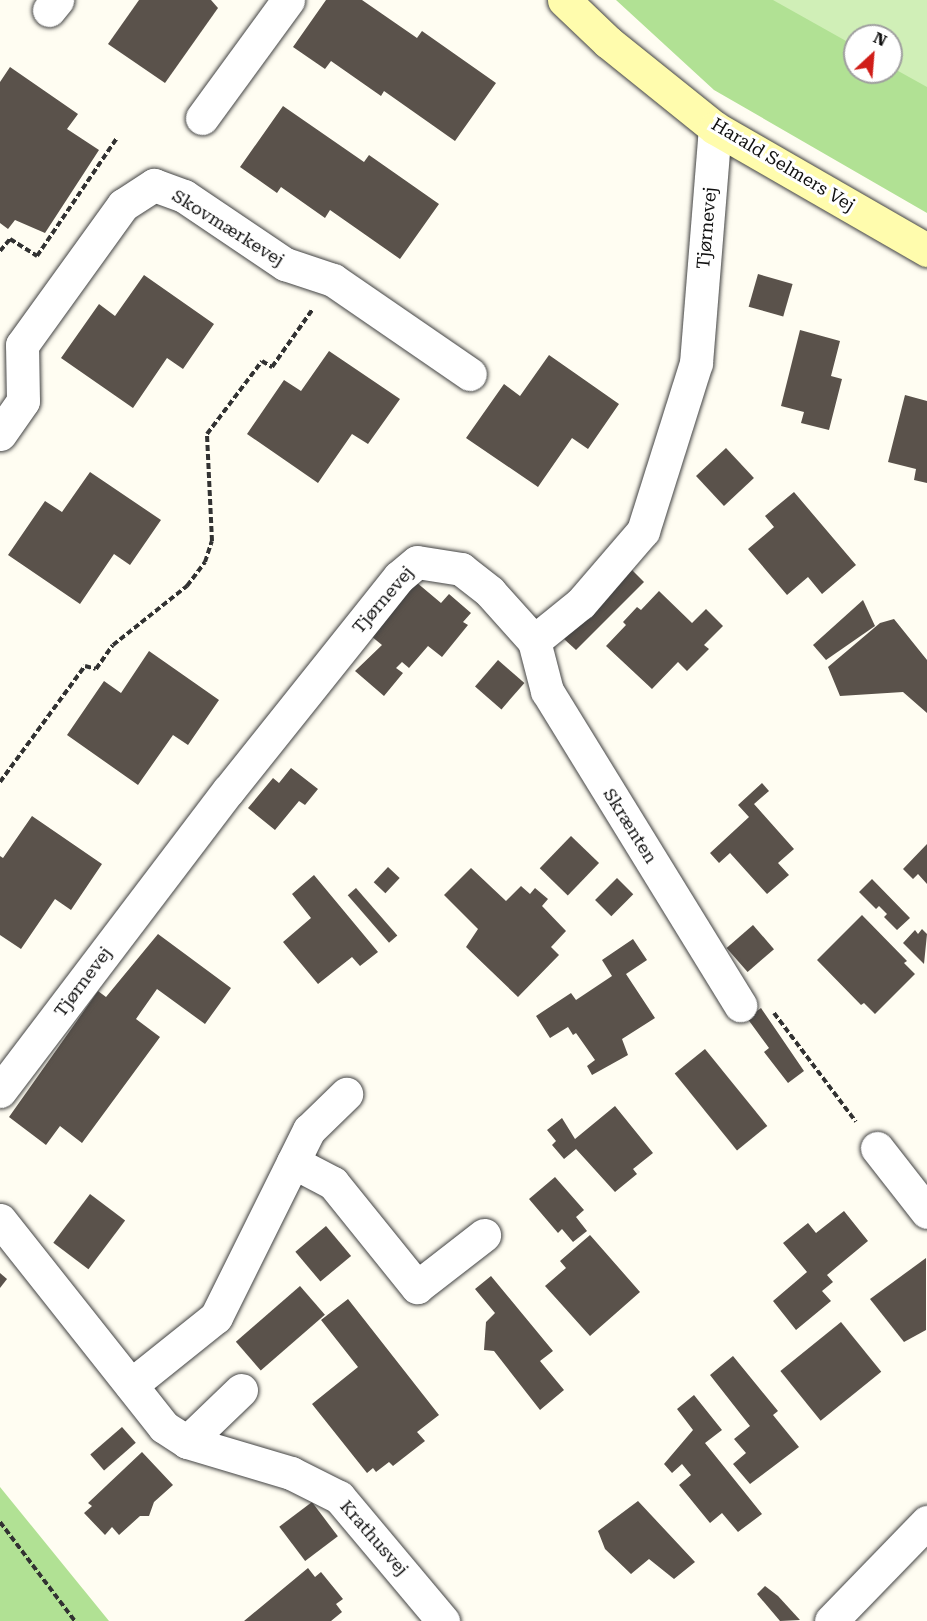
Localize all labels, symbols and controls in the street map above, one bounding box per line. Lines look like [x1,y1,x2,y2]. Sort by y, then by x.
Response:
north arrow [843,24,903,84]
text: N [871,28,890,50]
street label: Harald Selmers Vej [707,114,859,216]
street label: Skovmærkevej [168,185,288,271]
street label: Tjørnevej [693,186,721,270]
street label: Tjørnevej [348,562,418,638]
street label: Skrænten [598,784,662,868]
street label: Tjørnevej [50,943,116,1021]
street label: Krathusvej [335,1496,413,1580]

